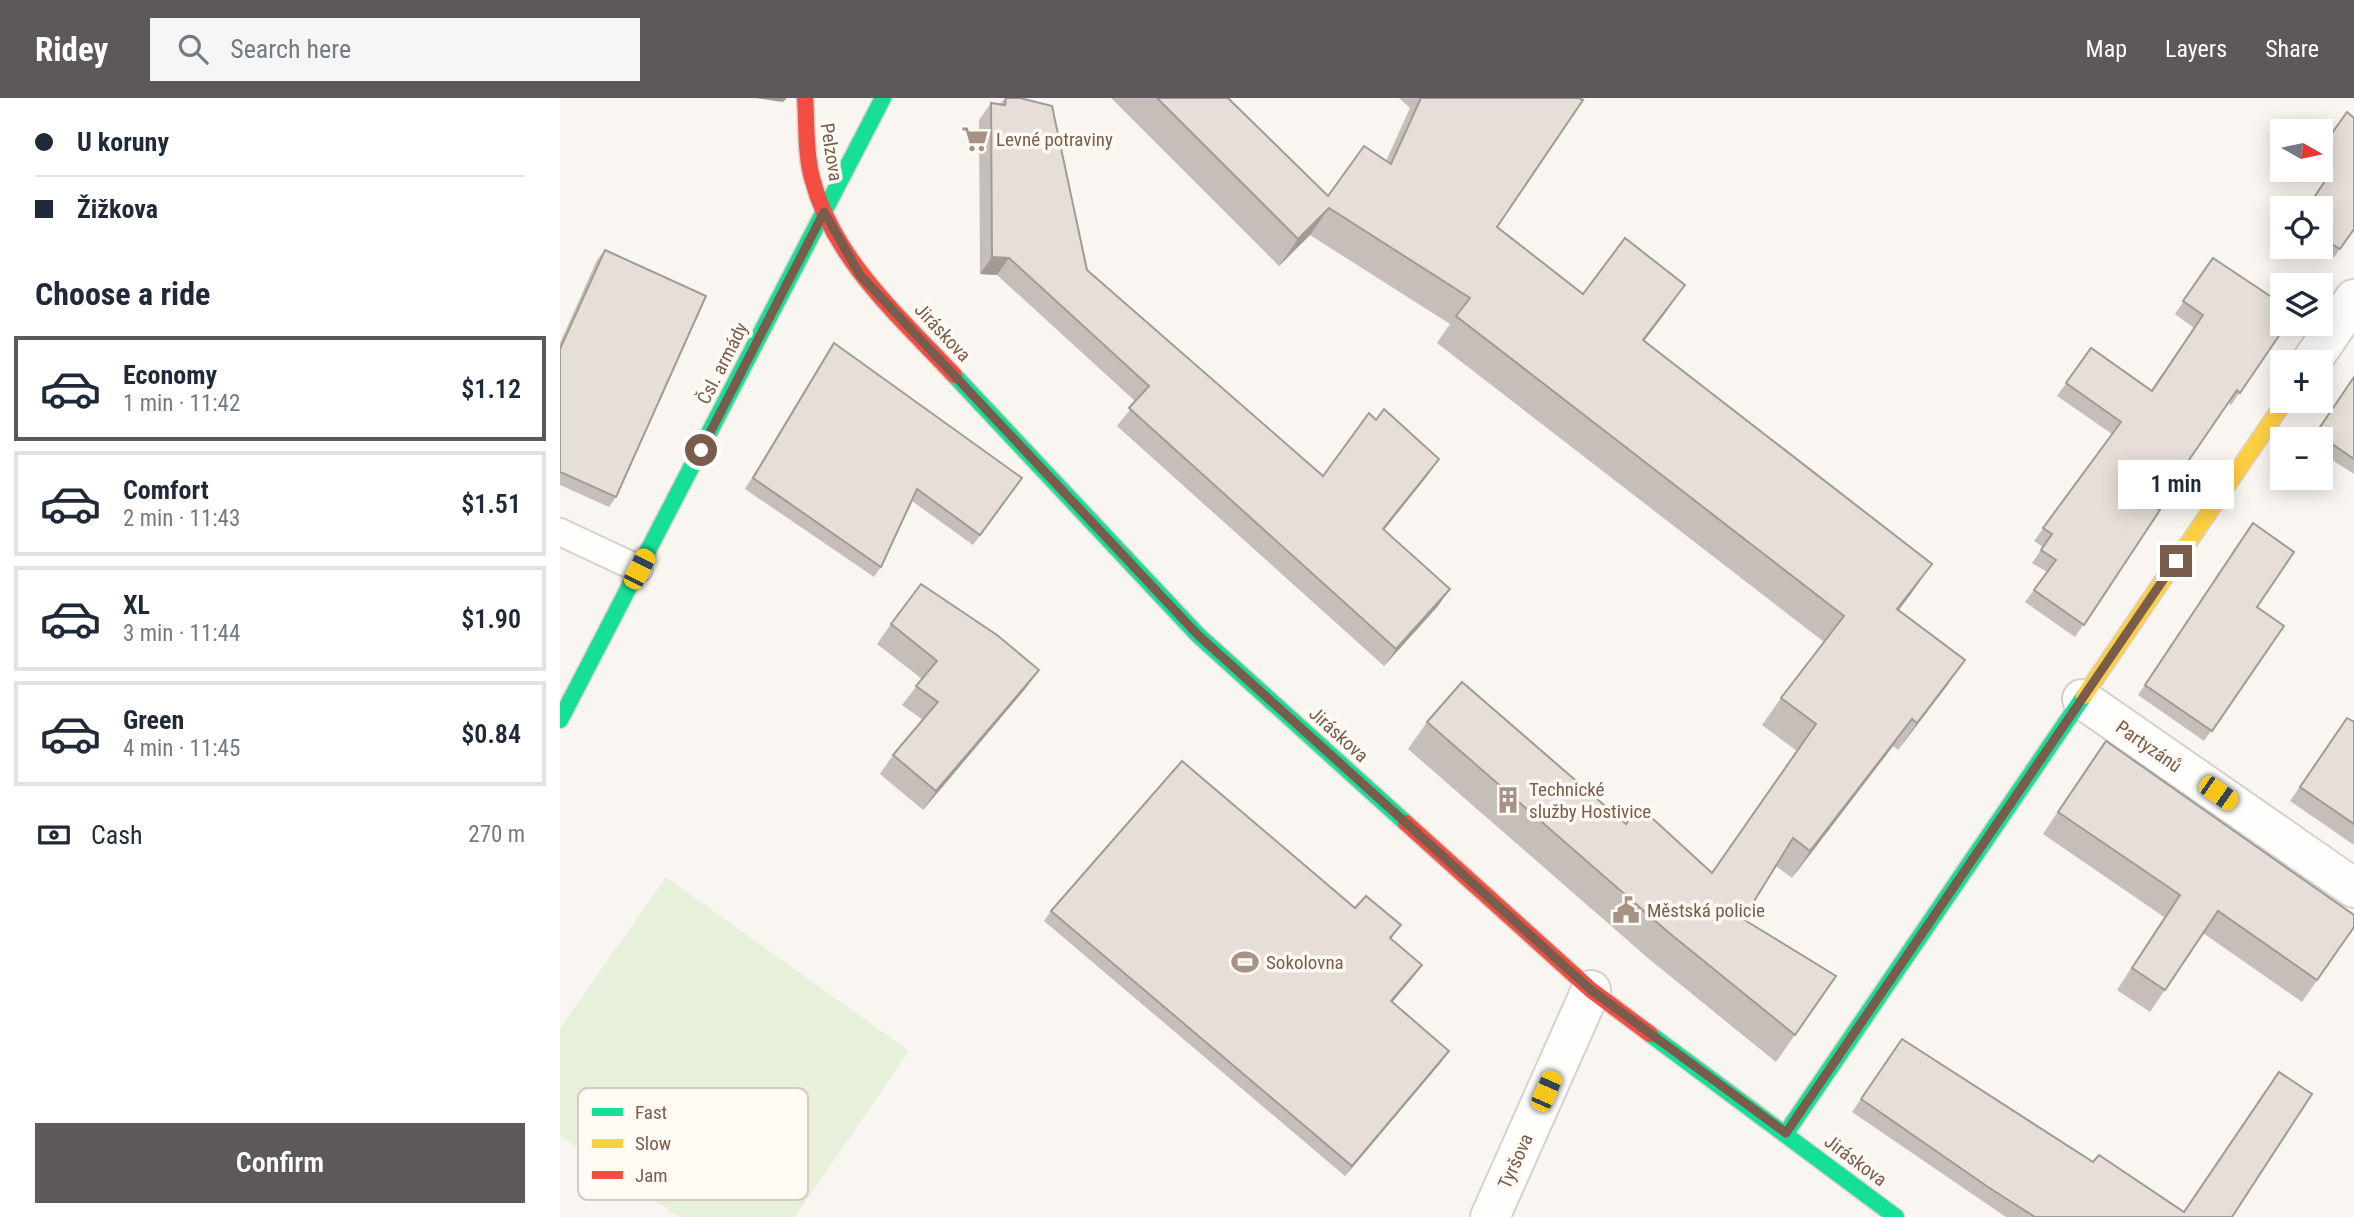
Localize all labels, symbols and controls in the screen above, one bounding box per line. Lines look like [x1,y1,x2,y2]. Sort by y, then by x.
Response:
search box [150,18,640,81]
text: Ridey [35,30,108,69]
icon: search [174,30,212,68]
text: Search here [230,34,351,64]
text: Map [2086,35,2127,63]
text: Layers [2165,35,2227,63]
text: Share [2265,35,2319,63]
north arrow [2270,119,2333,182]
map controls [2270,119,2333,490]
street label: Pelzova [816,121,847,183]
supermarket icon: Levné potraviny [960,124,990,154]
text: U koruny [77,127,169,157]
place label: Levné potraviny [996,128,1113,151]
text: Žižkova [77,194,158,224]
button: locate [2270,196,2333,259]
button: layers [2270,273,2333,336]
text: Choose a ride [35,275,210,313]
street label: Jiráskova [910,298,976,366]
street label: Čsl. armády [692,318,753,408]
button: + [2270,350,2333,413]
icon: car [39,357,102,420]
text: Economy [123,360,217,390]
text: $1.12 [461,374,521,404]
text: 1 min · 11:42 [123,390,240,417]
button: − [2270,427,2333,490]
route start [685,434,717,466]
callout: 1 min [2118,460,2234,508]
text: 1 min [2151,471,2201,498]
icon: car [39,472,102,535]
text: Comfort [123,475,209,505]
text: $1.51 [461,489,521,519]
text: 2 min · 11:43 [123,505,240,532]
route end [2160,545,2192,577]
car [621,546,658,592]
icon: car [39,587,102,650]
text: XL [123,590,150,620]
text: $1.90 [461,604,521,634]
text: 3 min · 11:44 [123,620,240,647]
icon: car [39,702,102,765]
street label: Jiráskova [1304,702,1373,767]
text: Green [123,705,184,735]
street label: Partyzánů [2111,715,2186,777]
text: $0.84 [461,719,521,749]
text: 4 min · 11:45 [123,735,240,762]
car [2195,772,2242,814]
place label: Technické služby Hostivice [1529,778,1651,823]
building icon: Technické služby Hostivice [1493,785,1523,815]
icon: cash [35,816,73,854]
text: Cash [91,820,143,850]
text: 270 m [468,821,525,848]
public building icon: Městská policie [1611,895,1641,925]
place label: Městská policie [1647,899,1765,922]
sports icon: Sokolovna [1230,947,1260,977]
place label: Sokolovna [1266,951,1344,974]
car [1528,1068,1565,1114]
legend [578,1088,808,1200]
text: Fast [635,1101,667,1124]
button: Confirm [35,1123,525,1203]
street label: Tyršova [1493,1130,1538,1192]
street label: Jiráskova [1820,1130,1891,1191]
text: Slow [635,1132,671,1155]
text: Jam [635,1164,668,1187]

